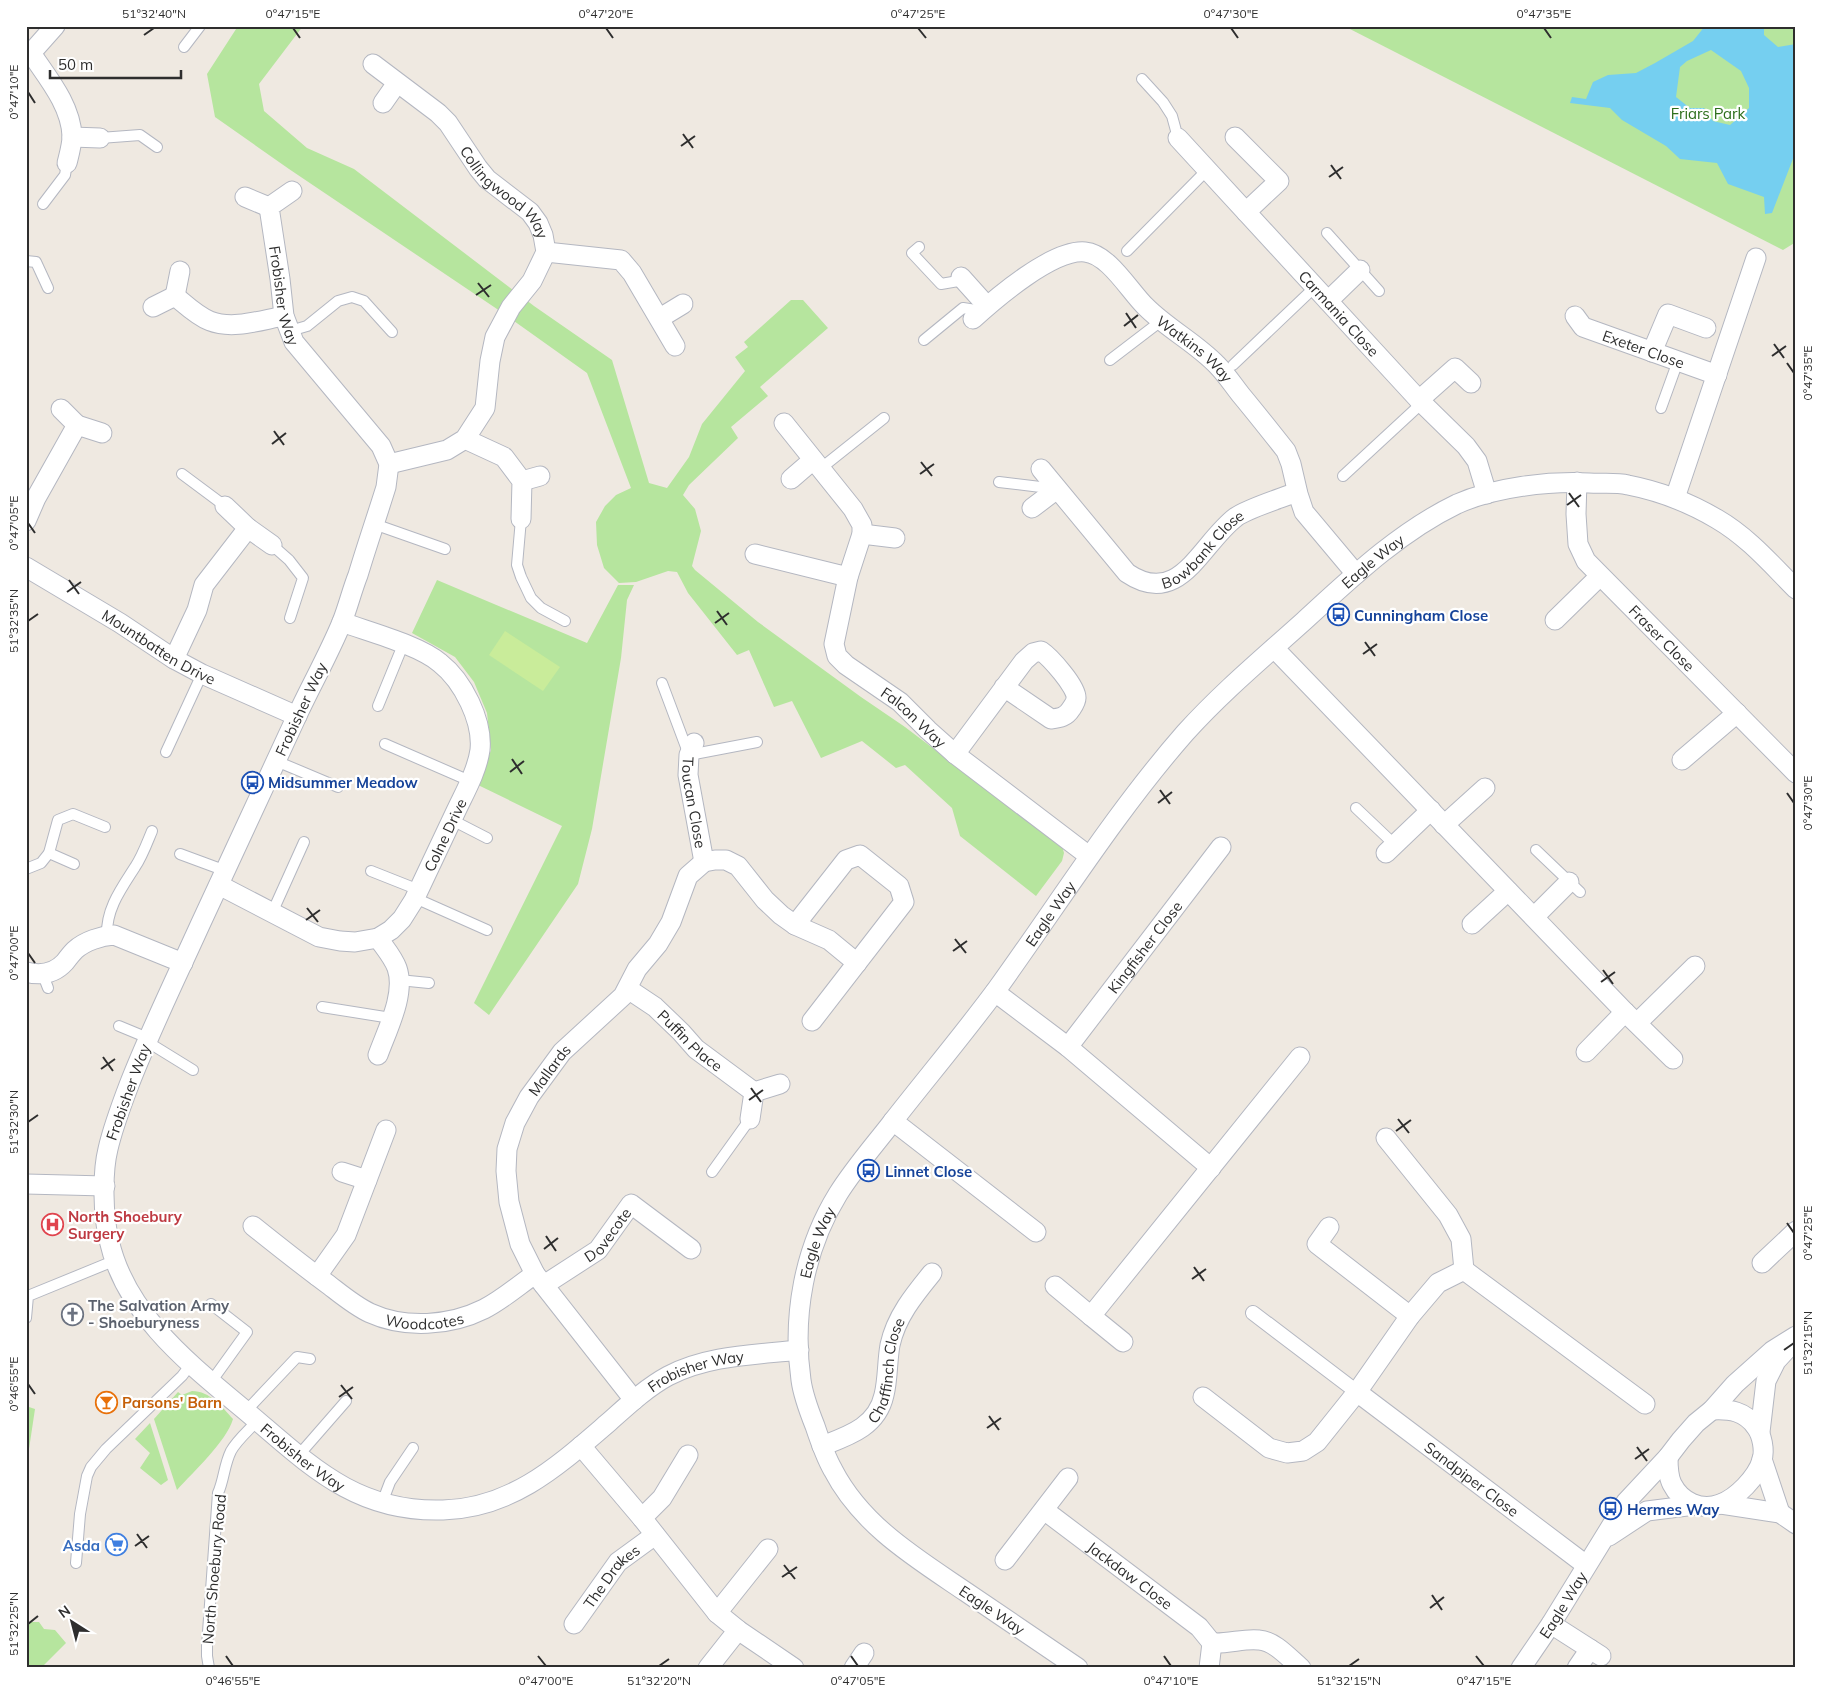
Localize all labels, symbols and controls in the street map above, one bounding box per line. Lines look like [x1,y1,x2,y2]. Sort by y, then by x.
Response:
text: 51°32'40"N [122,6,186,21]
text: 0°47'15"E [266,6,320,21]
text: 0°47'20"E [579,6,633,21]
text: 0°47'25"E [891,6,945,21]
text: 0°47'30"E [1204,6,1258,21]
text: 0°47'35"E [1517,6,1571,21]
scale bar [50,48,181,80]
text: 50 m [58,55,93,74]
text: 0°47'10"E [6,65,21,119]
park label: Friars Park [1671,104,1746,123]
street label: Collingwood Way [456,142,553,241]
street label: Frobisher Way [266,244,304,348]
street label: Carmania Close [1295,266,1383,360]
street label: Watkins Way [1153,311,1237,386]
street label: Exeter Close [1600,325,1687,372]
text: 0°47'35"E [1800,346,1815,400]
text: 0°47'05"E [6,496,21,550]
street label: Bowbank Close [1159,505,1247,592]
street label: Eagle Way [1337,530,1407,592]
text: 51°32'35"N [6,589,21,653]
street label: Fraser Close [1625,601,1699,675]
bus stop icon: Cunningham Close [1326,603,1350,627]
street label: Mountbatten Drive [99,605,218,688]
place label: Cunningham Close [1354,606,1488,625]
street label: Frobisher Way [271,659,331,759]
street label: Falcon Way [877,682,950,751]
street label: Toucan Close [678,756,711,850]
bus stop icon: Midsummer Meadow [240,770,264,794]
place label: Midsummer Meadow [268,773,419,792]
text: 0°47'30"E [1800,776,1815,830]
street label: Colne Drive [419,795,470,874]
street label: Eagle Way [1021,877,1079,950]
street label: Kingfisher Close [1103,897,1186,997]
text: 0°47'00"E [6,926,21,980]
street label: Puffin Place [654,1005,727,1075]
street label: Mallards [524,1040,574,1099]
street label: Frobisher Way [102,1041,154,1143]
text: 51°32'30"N [6,1090,21,1154]
bus stop icon: Linnet Close [857,1159,881,1183]
place label: Linnet Close [885,1162,972,1181]
street label: Eagle Way [795,1203,839,1280]
street label: Dovecote [580,1204,635,1266]
text: 0°47'25"E [1800,1206,1815,1260]
place label: North Shoebury Surgery [68,1207,183,1243]
hospital icon: North Shoebury Surgery [40,1213,64,1237]
place label: The Salvation Army - Shoeburyness [88,1296,230,1332]
church icon: The Salvation Army - Shoeburyness [60,1302,84,1326]
street label: Woodcotes [384,1308,466,1333]
text: 51°32'15"N [1800,1311,1815,1375]
street label: Chaffinch Close [863,1314,908,1427]
street label: Frobisher Way [644,1346,745,1396]
text: 0°46'55"E [6,1357,21,1411]
bar icon: Parsons' Barn [94,1390,118,1414]
place label: Parsons' Barn [122,1393,222,1412]
street label: Frobisher Way [257,1419,349,1495]
street label: Sandpiper Close [1421,1437,1523,1521]
street label: North Shoebury Road [198,1493,230,1645]
bus stop icon: Hermes Way [1599,1497,1623,1521]
place label: Hermes Way [1627,1500,1720,1519]
supermarket icon: Asda [104,1533,128,1557]
place label: Asda [63,1536,100,1555]
street label: Jackdaw Close [1084,1537,1177,1613]
street label: The Drakes [579,1540,643,1612]
street label: Eagle Way [1535,1568,1591,1642]
street label: Eagle Way [956,1581,1028,1639]
text: 51°32'25"N [6,1592,21,1656]
north arrow [48,1596,98,1646]
text: N [55,1601,74,1622]
text: 0°46'55"E [206,1673,260,1688]
text: 0°47'00"E [519,1673,573,1688]
text: 51°32'20"N [627,1673,691,1688]
text: 0°47'05"E [831,1673,885,1688]
text: 0°47'10"E [1144,1673,1198,1688]
text: 51°32'15"N [1317,1673,1381,1688]
text: 0°47'15"E [1457,1673,1511,1688]

